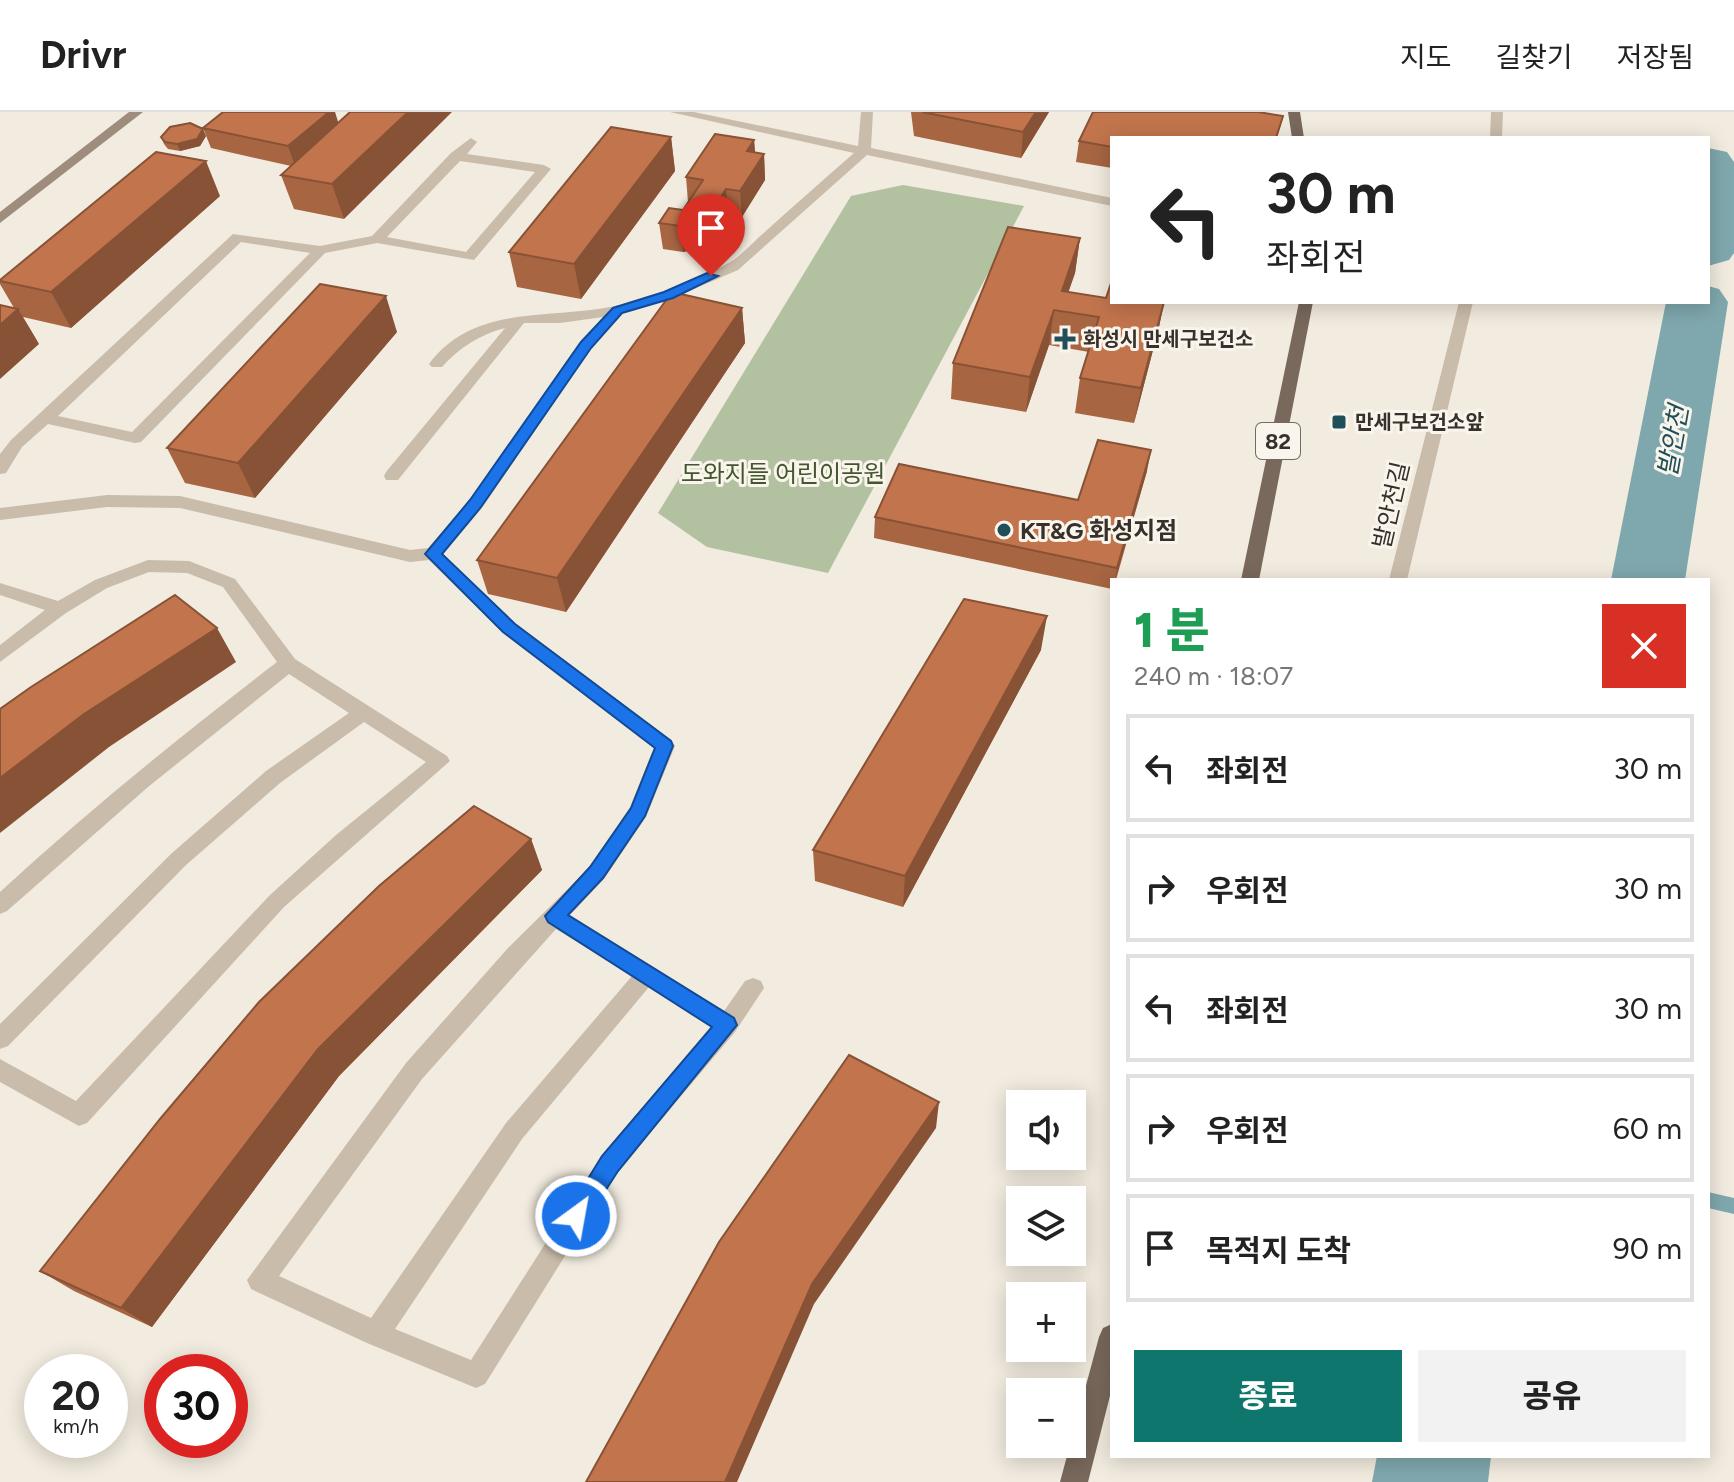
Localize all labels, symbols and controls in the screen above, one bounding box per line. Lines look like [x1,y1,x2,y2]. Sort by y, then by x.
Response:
text: Drivr [40,32,127,78]
text: 지도 [1400,40,1451,74]
text: 길찾기 [1495,40,1573,74]
text: 저장됨 [1617,40,1694,74]
text: 30 m [1266,160,1396,227]
icon: left [1134,168,1238,272]
pin [677,194,745,276]
icon: arrive [689,206,733,250]
text: 좌회전 [1266,236,1365,279]
place label: 화성시 만세구보건소 [1083,327,1253,351]
marker: 화성시 만세구보건소 [1054,328,1076,350]
water label: 발안천 [1651,400,1696,479]
place label: 만세구보건소앞 [1355,410,1484,434]
marker: 만세구보건소앞 [1330,413,1348,431]
road number: 82 [1256,423,1300,459]
park label: 도와지들 어린이공원 [681,459,885,488]
street label: 발안천길 [1367,459,1415,551]
place label: KT&G 화성지점 [1020,516,1177,545]
marker: KT&G 화성지점 [995,521,1013,539]
text: 1 분 [1134,601,1210,659]
button: close [1602,604,1686,688]
text: 240 m · 18:07 [1134,660,1293,692]
icon: left [1138,746,1182,790]
text: 30 m [1614,750,1682,787]
text: 좌회전 [1206,752,1289,789]
icon: right [1138,866,1182,910]
text: 30 m [1614,870,1682,907]
text: 우회전 [1206,872,1289,909]
icon: left [1138,986,1182,1030]
text: 30 m [1614,990,1682,1027]
text: 좌회전 [1206,992,1289,1029]
map controls [1006,1090,1086,1458]
button: sound [1006,1090,1086,1170]
icon: right [1138,1106,1182,1150]
text: 60 m [1613,1110,1682,1147]
text: 우회전 [1206,1112,1289,1149]
position arrow [534,1174,618,1258]
button: layers [1006,1186,1086,1266]
icon: arrive [1138,1226,1182,1270]
text: 90 m [1613,1230,1682,1267]
text: 목적지 도착 [1206,1232,1351,1269]
button: + [1006,1282,1086,1362]
button: 종료 [1134,1350,1402,1442]
button: 공유 [1418,1350,1686,1442]
speed limit sign: 30 [144,1354,248,1458]
text: 20 [51,1372,101,1420]
button: − [1006,1378,1086,1458]
text: km/h [53,1414,99,1438]

